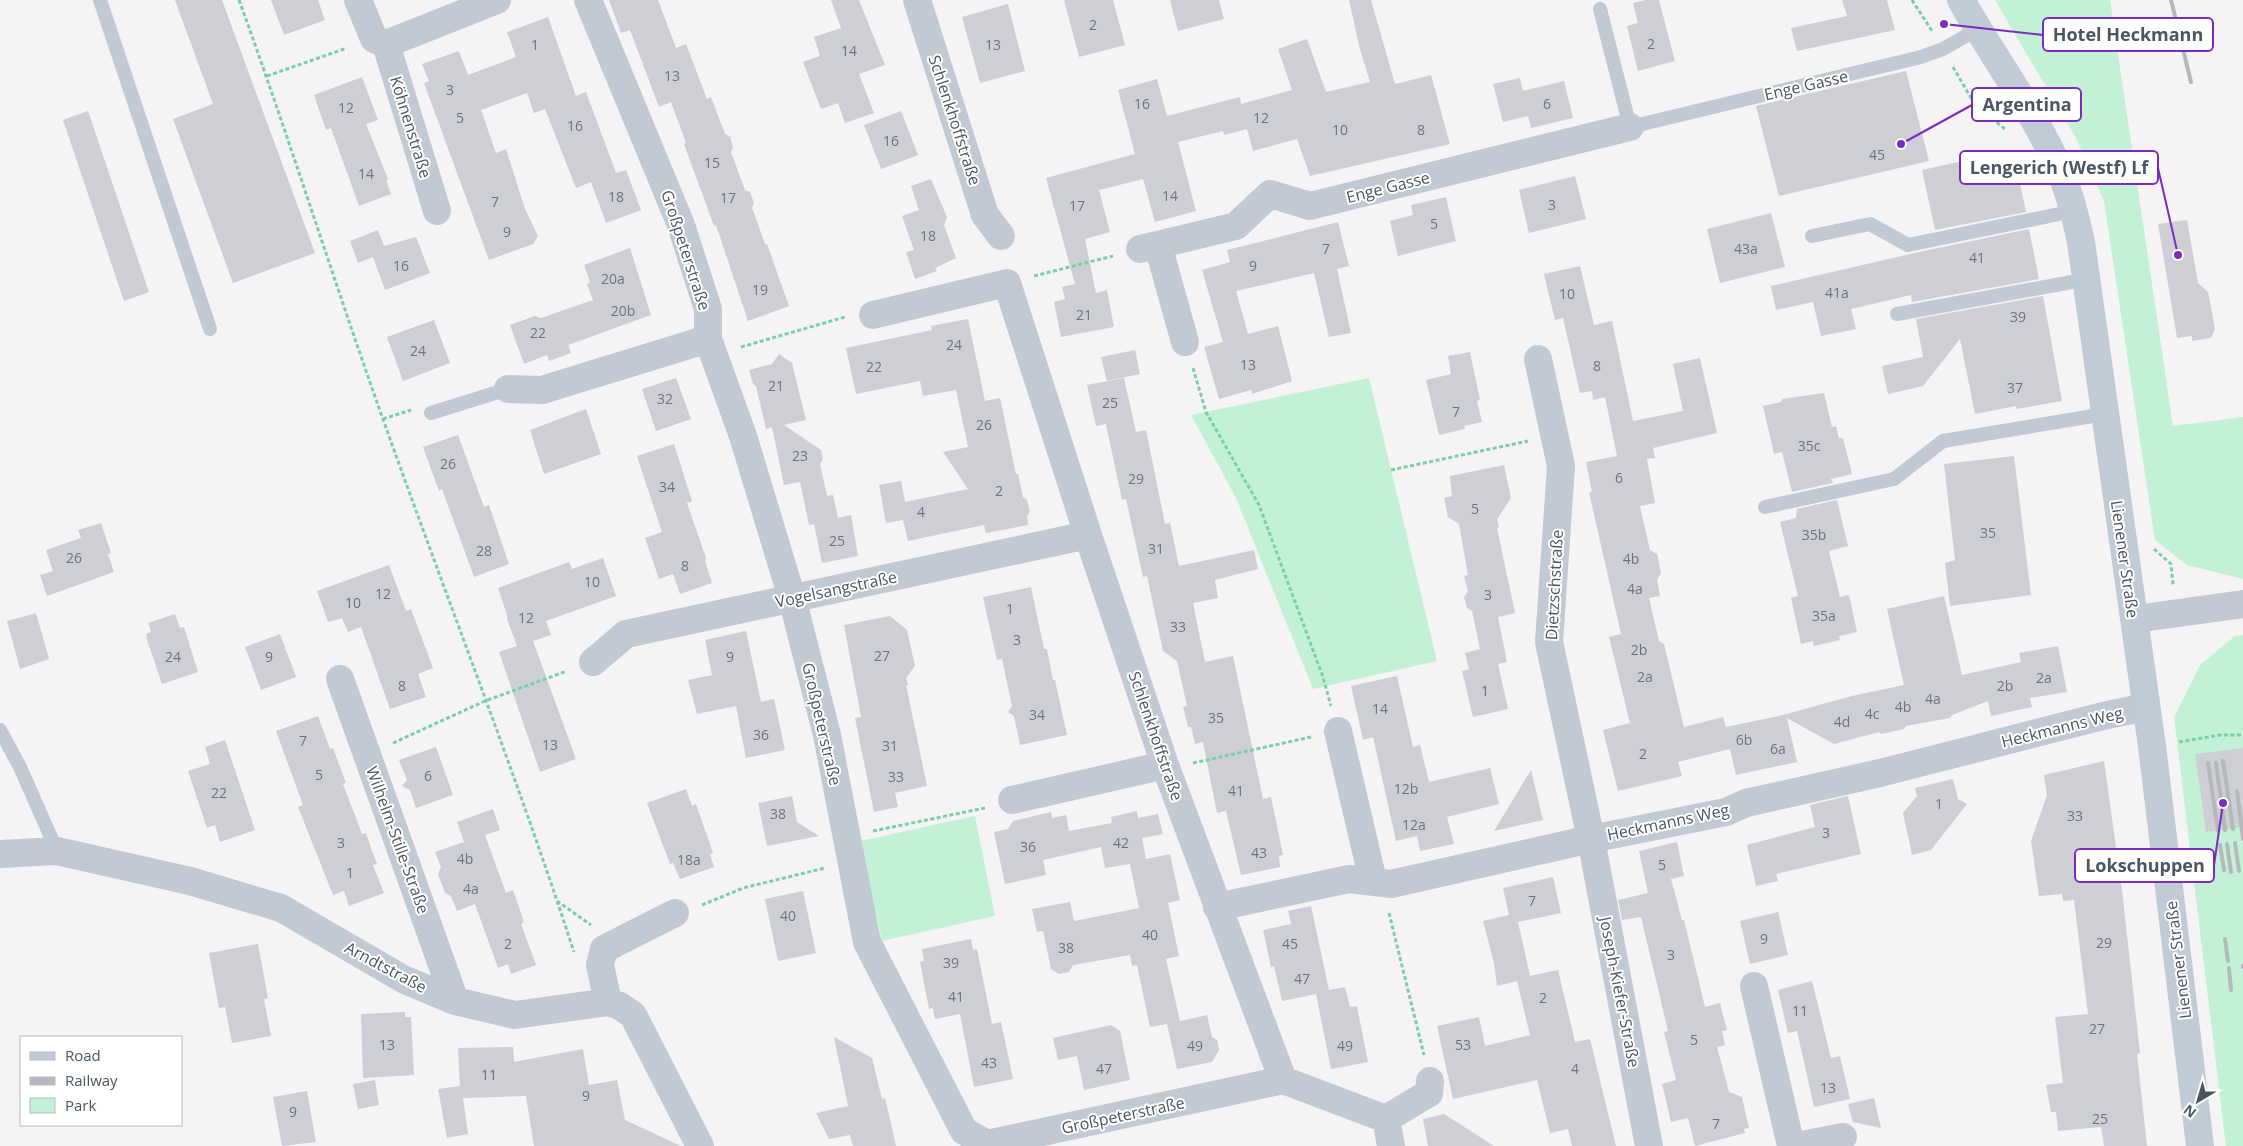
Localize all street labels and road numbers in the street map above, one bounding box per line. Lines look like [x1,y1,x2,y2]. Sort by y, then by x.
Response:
street label: Schlenkhoffstraße [924,52,986,188]
street label: Enge Gasse [1762,65,1850,105]
street label: Köhnenstraße [385,73,437,181]
street label: Enge Gasse [1344,166,1432,208]
street label: Großpeterstraße [656,187,716,313]
street label: Lienener Straße [2106,499,2144,619]
street label: Dietzschstraße [1540,529,1568,641]
street label: Vogelsangstraße [773,565,899,613]
street label: Großpeterstraße [797,660,847,788]
street label: Schlenkhoffstraße [1124,668,1188,804]
street label: Heckmanns Weg [1999,701,2125,753]
street label: Wilhelm-Stille-Straße [361,763,435,917]
street label: Heckmanns Weg [1605,798,1731,846]
street label: Lienener Straße [2160,900,2196,1020]
street label: Joseph-Kiefer-Straße [1594,913,1645,1069]
street label: Arndtstraße [341,936,431,998]
street label: Großpeterstraße [1059,1091,1187,1139]

